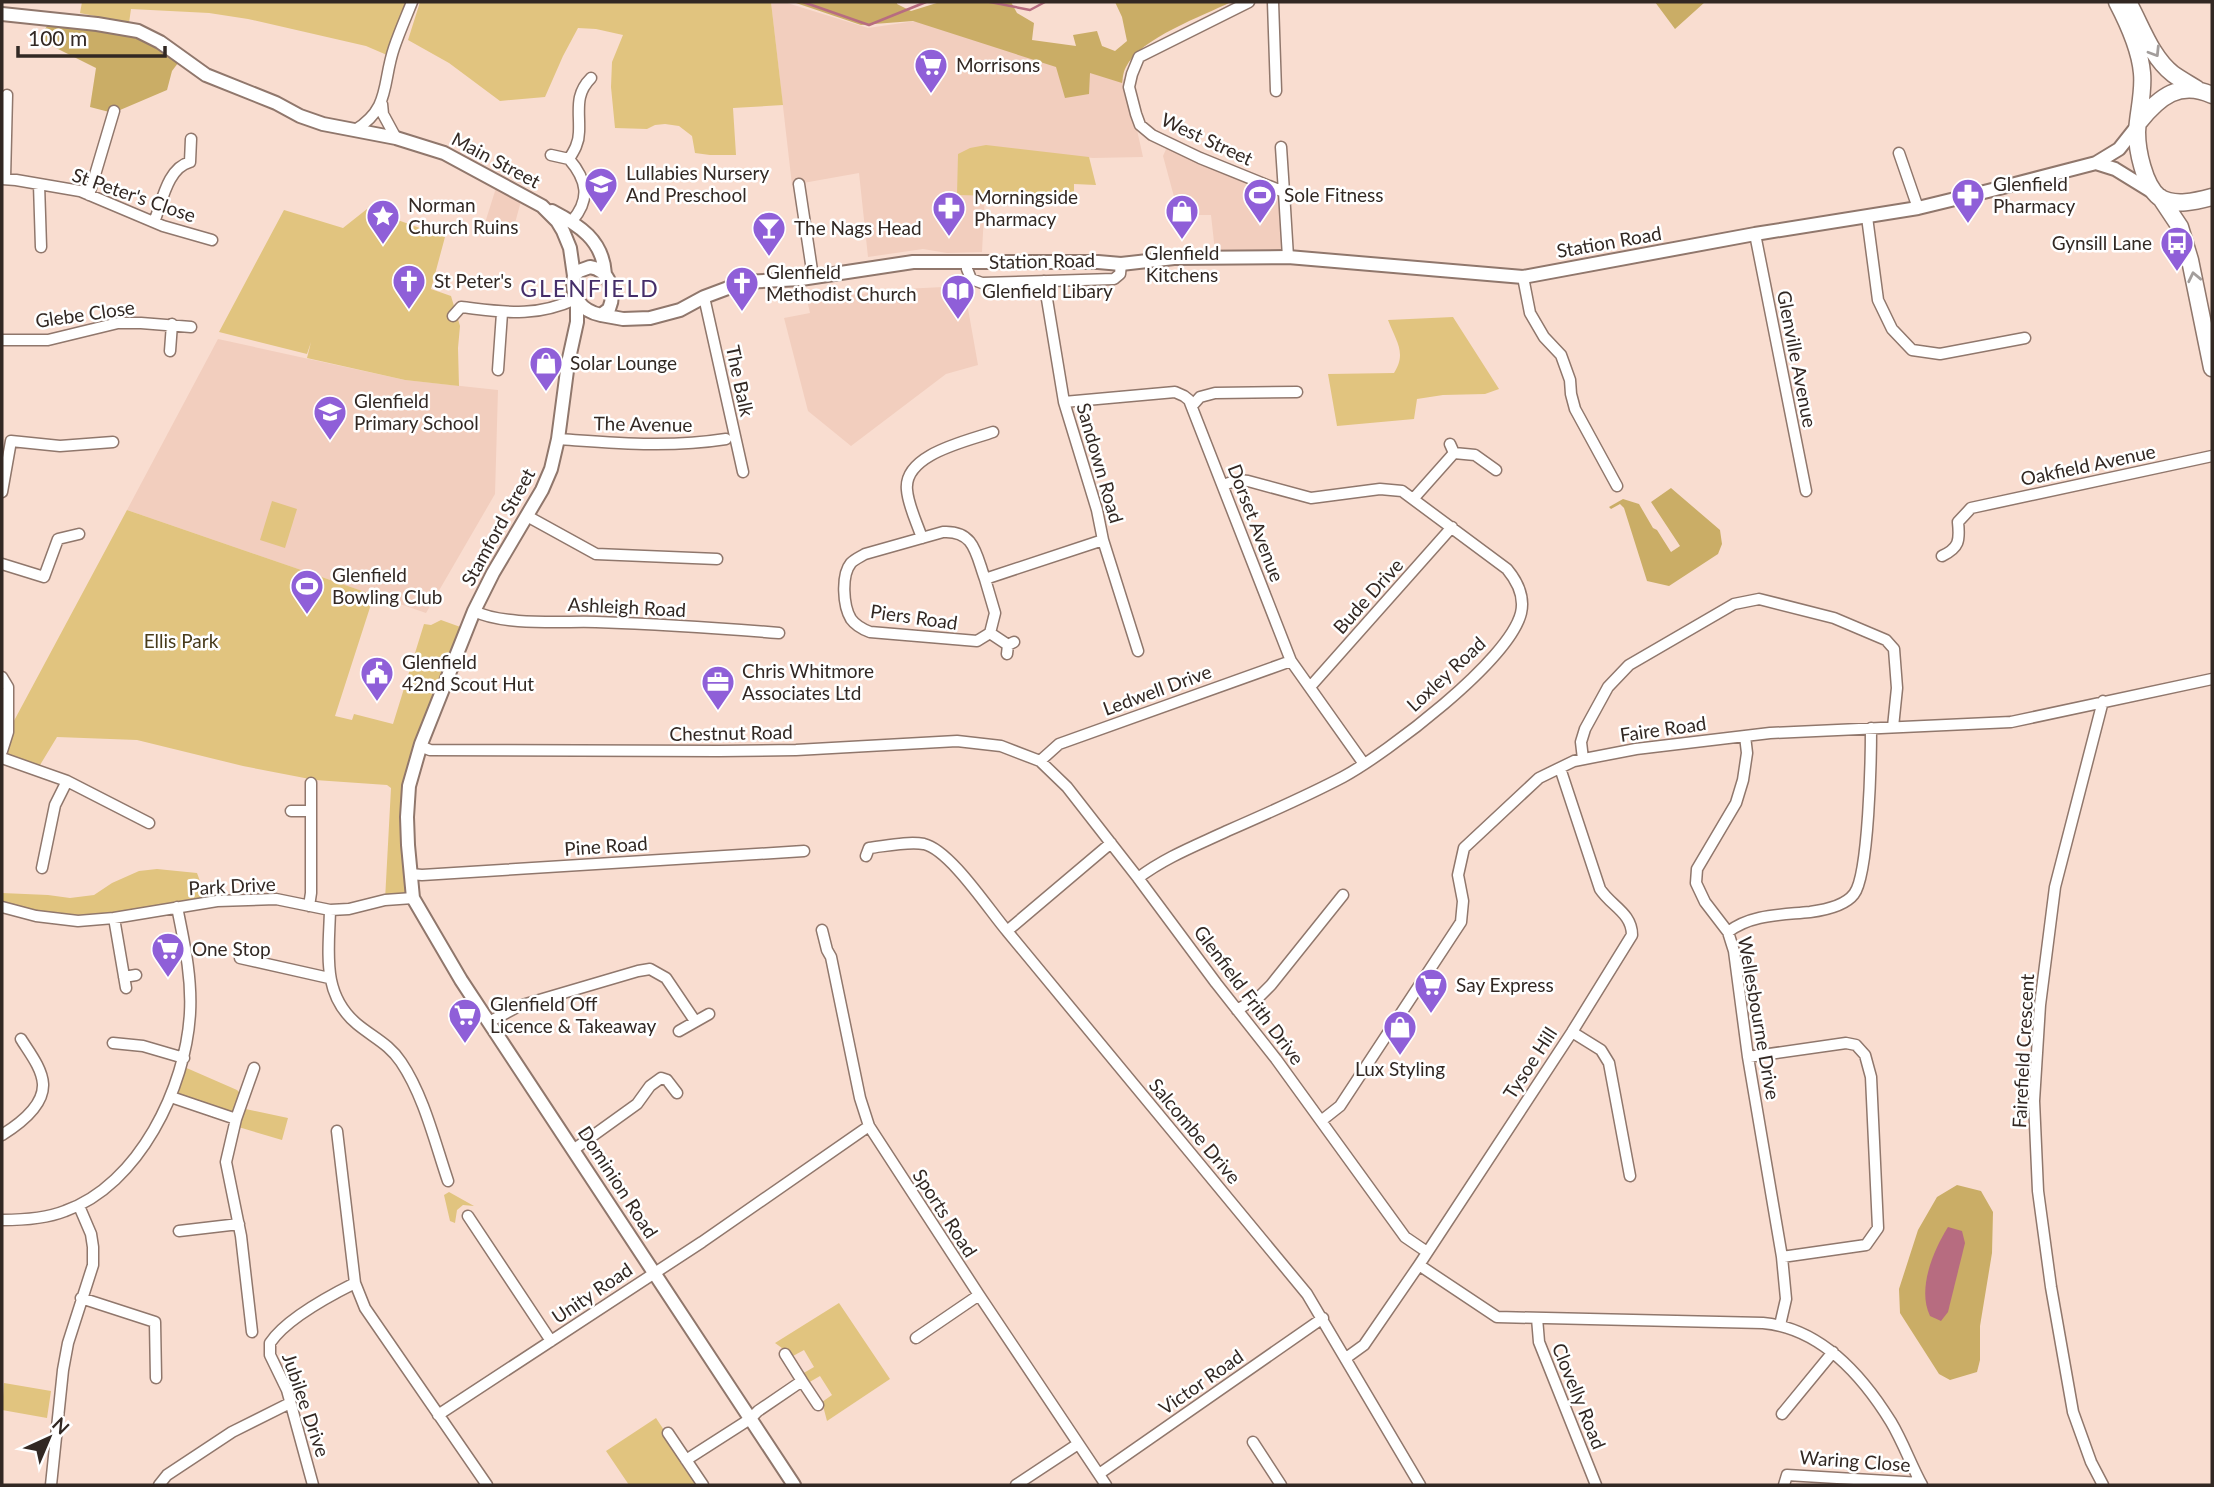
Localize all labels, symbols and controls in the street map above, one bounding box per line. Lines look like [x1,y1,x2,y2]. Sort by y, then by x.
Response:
scale bar [18,14,164,58]
text: 100 m [28,25,87,50]
one-way arrow [2147,44,2160,57]
supermarket icon: Morrisons [912,46,950,95]
place label: Morrisons [956,53,1040,76]
street label: West Street [1158,107,1257,170]
street label: Main Street [448,127,545,193]
place label: Lullabies Nursery And Preschool [626,161,770,206]
street label: St Peter's Close [69,163,199,226]
school or university icon: Lullabies Nursery And Preschool [582,165,620,214]
place label: Glenfield Pharmacy [1993,172,2075,217]
sports icon: Sole Fitness [1241,176,1279,225]
pharmacy icon: Glenfield Pharmacy [1949,176,1987,225]
place label: Sole Fitness [1284,183,1384,206]
place label: Morningside Pharmacy [974,185,1078,230]
pharmacy icon: Morningside Pharmacy [930,189,968,238]
shop icon: Glenfield Kitchens [1163,192,1201,241]
place label: Norman Church Ruins [408,193,518,238]
place icon: Norman Church Ruins [364,197,402,246]
bar icon: The Nags Head [750,209,788,258]
place label: The Nags Head [794,216,922,239]
street label: Station Road [1555,221,1663,262]
bus stop icon: Gynsill Lane [2158,224,2196,273]
place label: Gynsill Lane [2052,231,2152,254]
place label: Glenfield Kitchens [1145,241,1219,286]
street label: Station Road [989,248,1095,273]
place label: Glenfield Methodist Church [766,260,917,305]
church icon: St Peter's [390,262,428,311]
church icon: Glenfield Methodist Church [723,264,761,313]
place label: St Peter's [434,269,512,292]
one-way arrow [2187,271,2202,283]
library icon: Glenfield Libary [939,272,977,321]
district label: GLENFIELD [520,274,660,302]
place label: Glenfield Libary [982,279,1113,302]
street label: Glenville Avenue [1773,288,1822,429]
street label: Glebe Close [34,295,136,332]
street label: The Balk [722,343,759,419]
shop icon: Solar Lounge [527,344,565,393]
place label: Solar Lounge [570,351,677,374]
place label: Glenfield Primary School [354,389,479,434]
school or university icon: Glenfield Primary School [311,393,349,442]
street label: Sandown Road [1072,400,1129,526]
street label: The Avenue [593,411,693,436]
street label: Oakfield Avenue [2018,439,2157,490]
street label: Dorset Avenue [1223,461,1289,585]
street label: Stamford Street [456,464,539,590]
street label: Bude Drive [1328,553,1407,638]
place label: Glenfield Bowling Club [332,563,443,608]
sports icon: Glenfield Bowling Club [288,567,326,616]
street label: Ashleigh Road [567,592,687,621]
street label: Piers Road [869,599,959,634]
park label: Ellis Park [144,629,219,652]
street label: Loxley Road [1401,631,1490,716]
place label: Glenfield 42nd Scout Hut [402,650,534,695]
public building icon: Glenfield 42nd Scout Hut [358,654,396,703]
place label: Chris Whitmore Associates Ltd [742,659,874,704]
street label: Ledwell Drive [1099,659,1214,720]
office icon: Chris Whitmore Associates Ltd [699,663,737,712]
street label: Faire Road [1618,711,1708,746]
street label: Chestnut Road [669,720,793,745]
street label: Pine Road [563,831,648,860]
street label: Park Drive [188,872,276,899]
street label: Glenfield Frith Drive [1189,920,1309,1069]
supermarket icon: One Stop [149,930,187,979]
street label: Wellesbourne Drive [1734,934,1785,1101]
place label: One Stop [192,937,271,960]
supermarket icon: Say Express [1412,966,1450,1015]
place label: Say Express [1456,973,1554,996]
street label: Fairefield Crescent [2007,973,2038,1129]
place label: Glenfield Off Licence & Takeaway [490,992,657,1037]
supermarket icon: Glenfield Off Licence & Takeaway [446,996,484,1045]
shop icon: Lux Styling [1381,1008,1419,1057]
street label: Tysoe Hill [1498,1022,1561,1103]
place label: Lux Styling [1355,1057,1445,1080]
street label: Salcombe Drive [1145,1073,1246,1188]
street label: Dominion Road [574,1121,663,1242]
street label: Sports Road [908,1164,982,1261]
street label: Unity Road [547,1257,636,1328]
street label: Clovelly Road [1548,1339,1611,1452]
street label: Victor Road [1154,1344,1247,1419]
street label: Jubilee Drive [278,1350,335,1460]
north arrow [14,1403,84,1473]
text: N [48,1412,74,1439]
street label: Waring Close [1799,1445,1911,1476]

